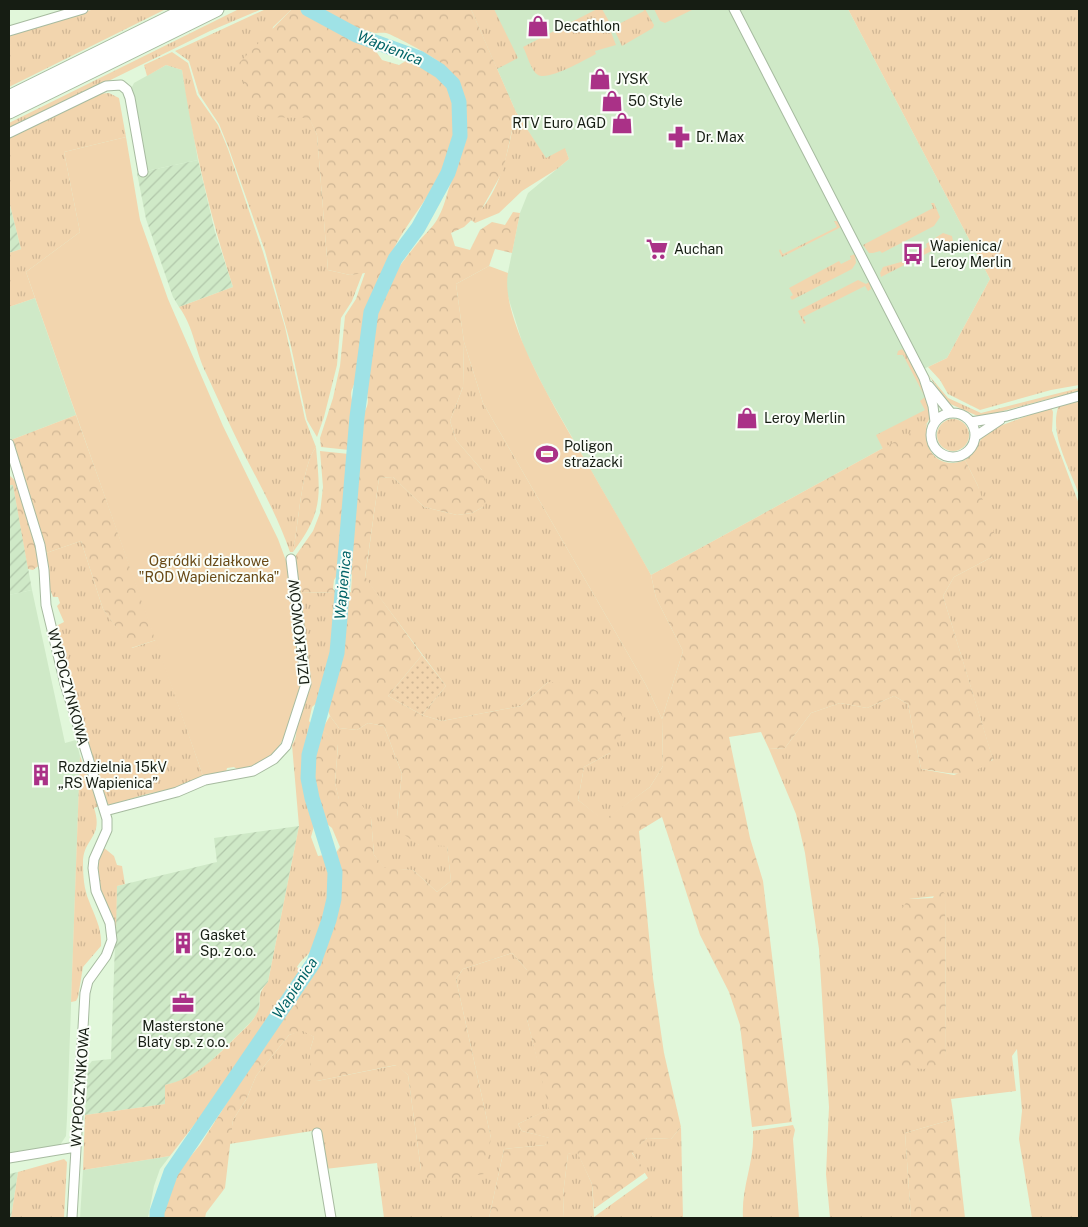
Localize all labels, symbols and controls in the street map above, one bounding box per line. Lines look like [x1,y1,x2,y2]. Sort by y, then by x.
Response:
shop icon: Decathlon [525,13,551,39]
place label: Decathlon [554,18,620,34]
water label: Wapienica [355,27,425,68]
shop icon: JYSK [587,66,613,92]
place label: JYSK [616,71,649,87]
shop icon: 50 Style [599,88,625,114]
place label: 50 Style [628,93,683,109]
shop icon: RTV Euro AGD [609,110,635,136]
place label: RTV Euro AGD [512,115,606,131]
pharmacy icon: Dr. Max [666,124,692,150]
place label: Dr. Max [696,129,745,145]
supermarket icon: Auchan [644,236,670,262]
place label: Wapienica/ Leroy Merlin [930,238,1011,270]
place label: Auchan [674,241,723,257]
bus stop icon: Wapienica/ Leroy Merlin [900,241,926,267]
shop icon: Leroy Merlin [734,405,760,431]
place label: Leroy Merlin [764,410,845,426]
place label: Poligon strażacki [564,438,623,470]
sports icon: Poligon strażacki [534,441,560,467]
water label: Wapienica [331,550,354,620]
park label: Ogródki działkowe "ROD Wapieniczanka" [139,553,279,585]
street label: DZIAŁKOWCÓW [283,578,312,686]
street label: WYPOCZYNKOWA [45,627,91,747]
place label: Rozdzielnia 15kV „RS Wapienica” [58,759,167,791]
building icon: Rozdzielnia 15kV „RS Wapienica” [28,762,54,788]
place label: Gasket Sp. z o.o. [200,927,256,959]
building icon: Gasket Sp. z o.o. [170,930,196,956]
water label: Wapienica [269,954,321,1021]
office icon: Masterstone Blaty sp. z o.o. [170,990,196,1016]
place label: Masterstone Blaty sp. z o.o. [137,1018,229,1050]
street label: WYPOCZYNKOWA [68,1026,92,1148]

